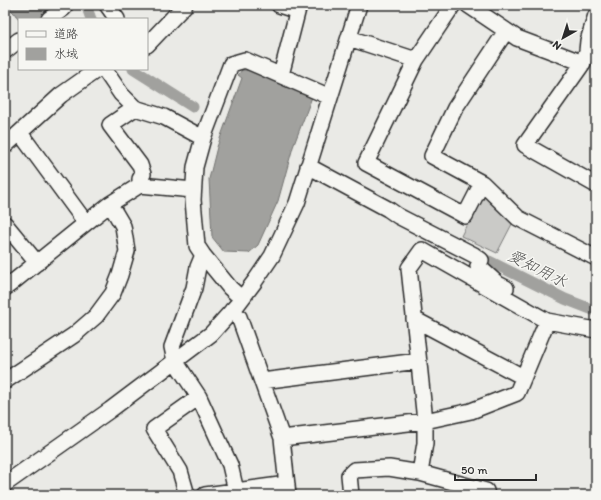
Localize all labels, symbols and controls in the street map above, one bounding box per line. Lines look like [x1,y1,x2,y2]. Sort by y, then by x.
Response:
legend [18,18,148,70]
north arrow [543,18,583,58]
text: 道路 [54,27,78,41]
text: N [550,38,564,53]
text: 水域 [54,47,78,61]
water label: 愛知用水 [505,245,571,291]
scale bar [455,456,536,482]
text: 50 m [461,463,487,477]

